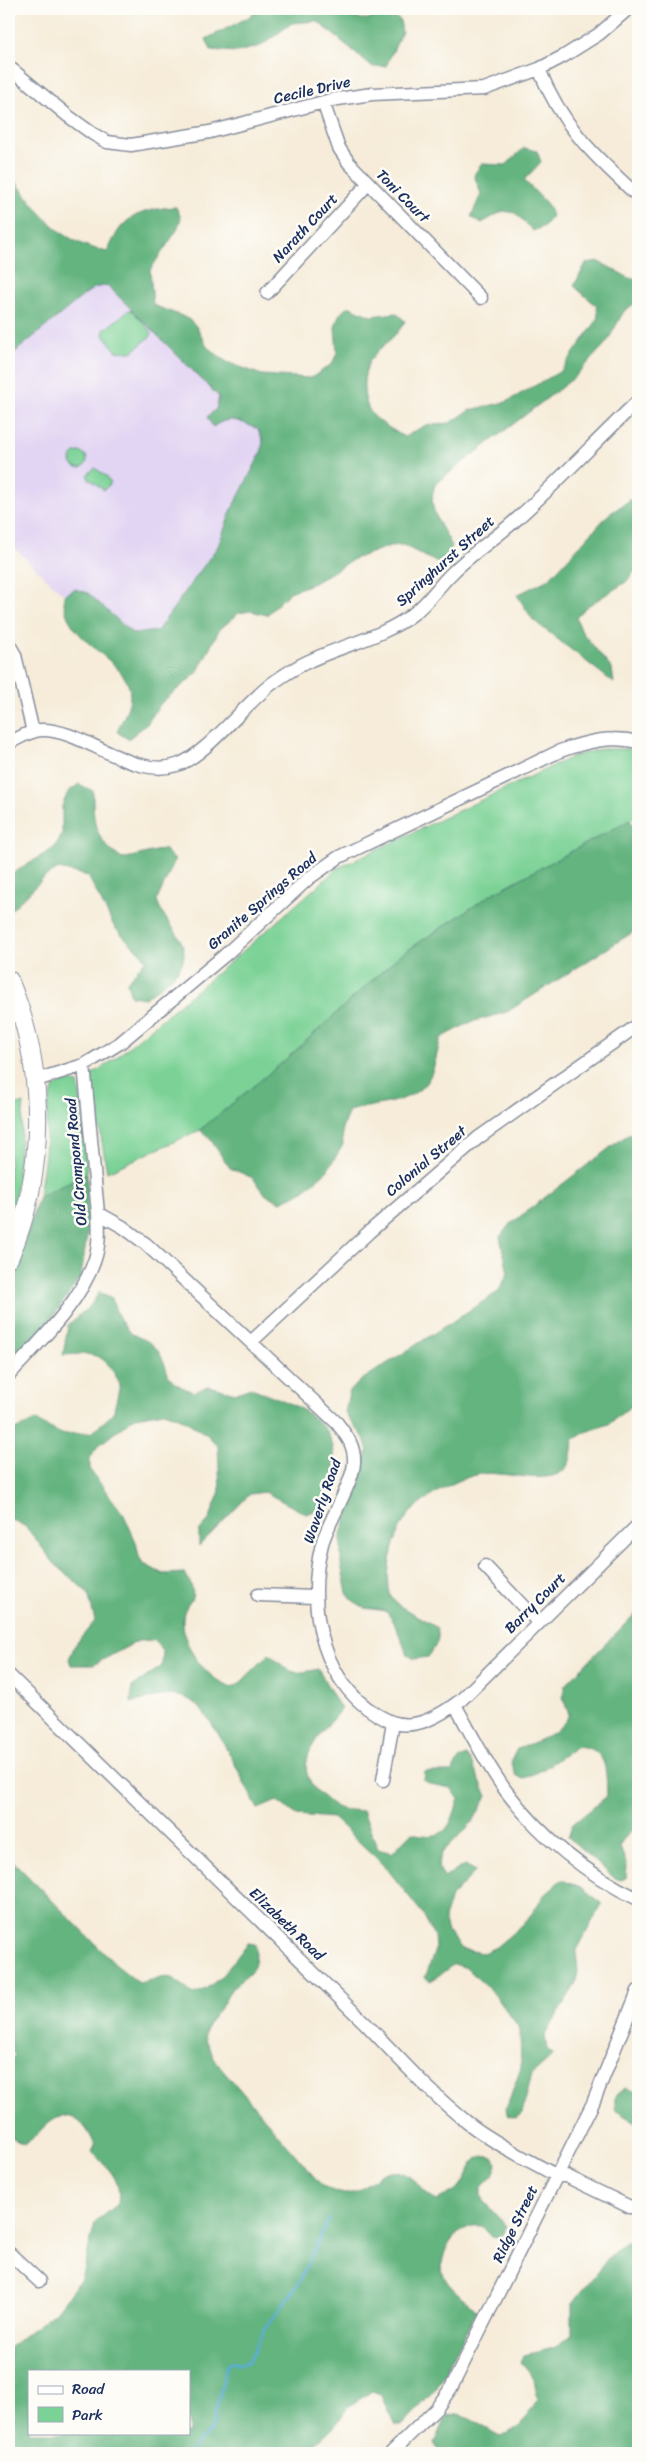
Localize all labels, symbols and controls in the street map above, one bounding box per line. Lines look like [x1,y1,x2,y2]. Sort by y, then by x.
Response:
street label: Cecile Drive [271,68,353,111]
street label: Toni Court [370,163,437,230]
street label: Narath Court [266,187,345,269]
street label: Springhurst Street [389,509,501,613]
street label: Granite Springs Road [201,845,324,956]
street label: Old Crompond Road [57,1096,95,1227]
street label: Colonial Street [379,1118,473,1203]
street label: Waverly Road [295,1454,349,1547]
street label: Barry Court [498,1566,572,1640]
street label: Elizabeth Road [243,1881,332,1968]
street label: Ridge Street [485,2180,545,2267]
legend [28,2370,190,2434]
text: Road [72,2376,105,2402]
text: Park [72,2402,103,2428]

